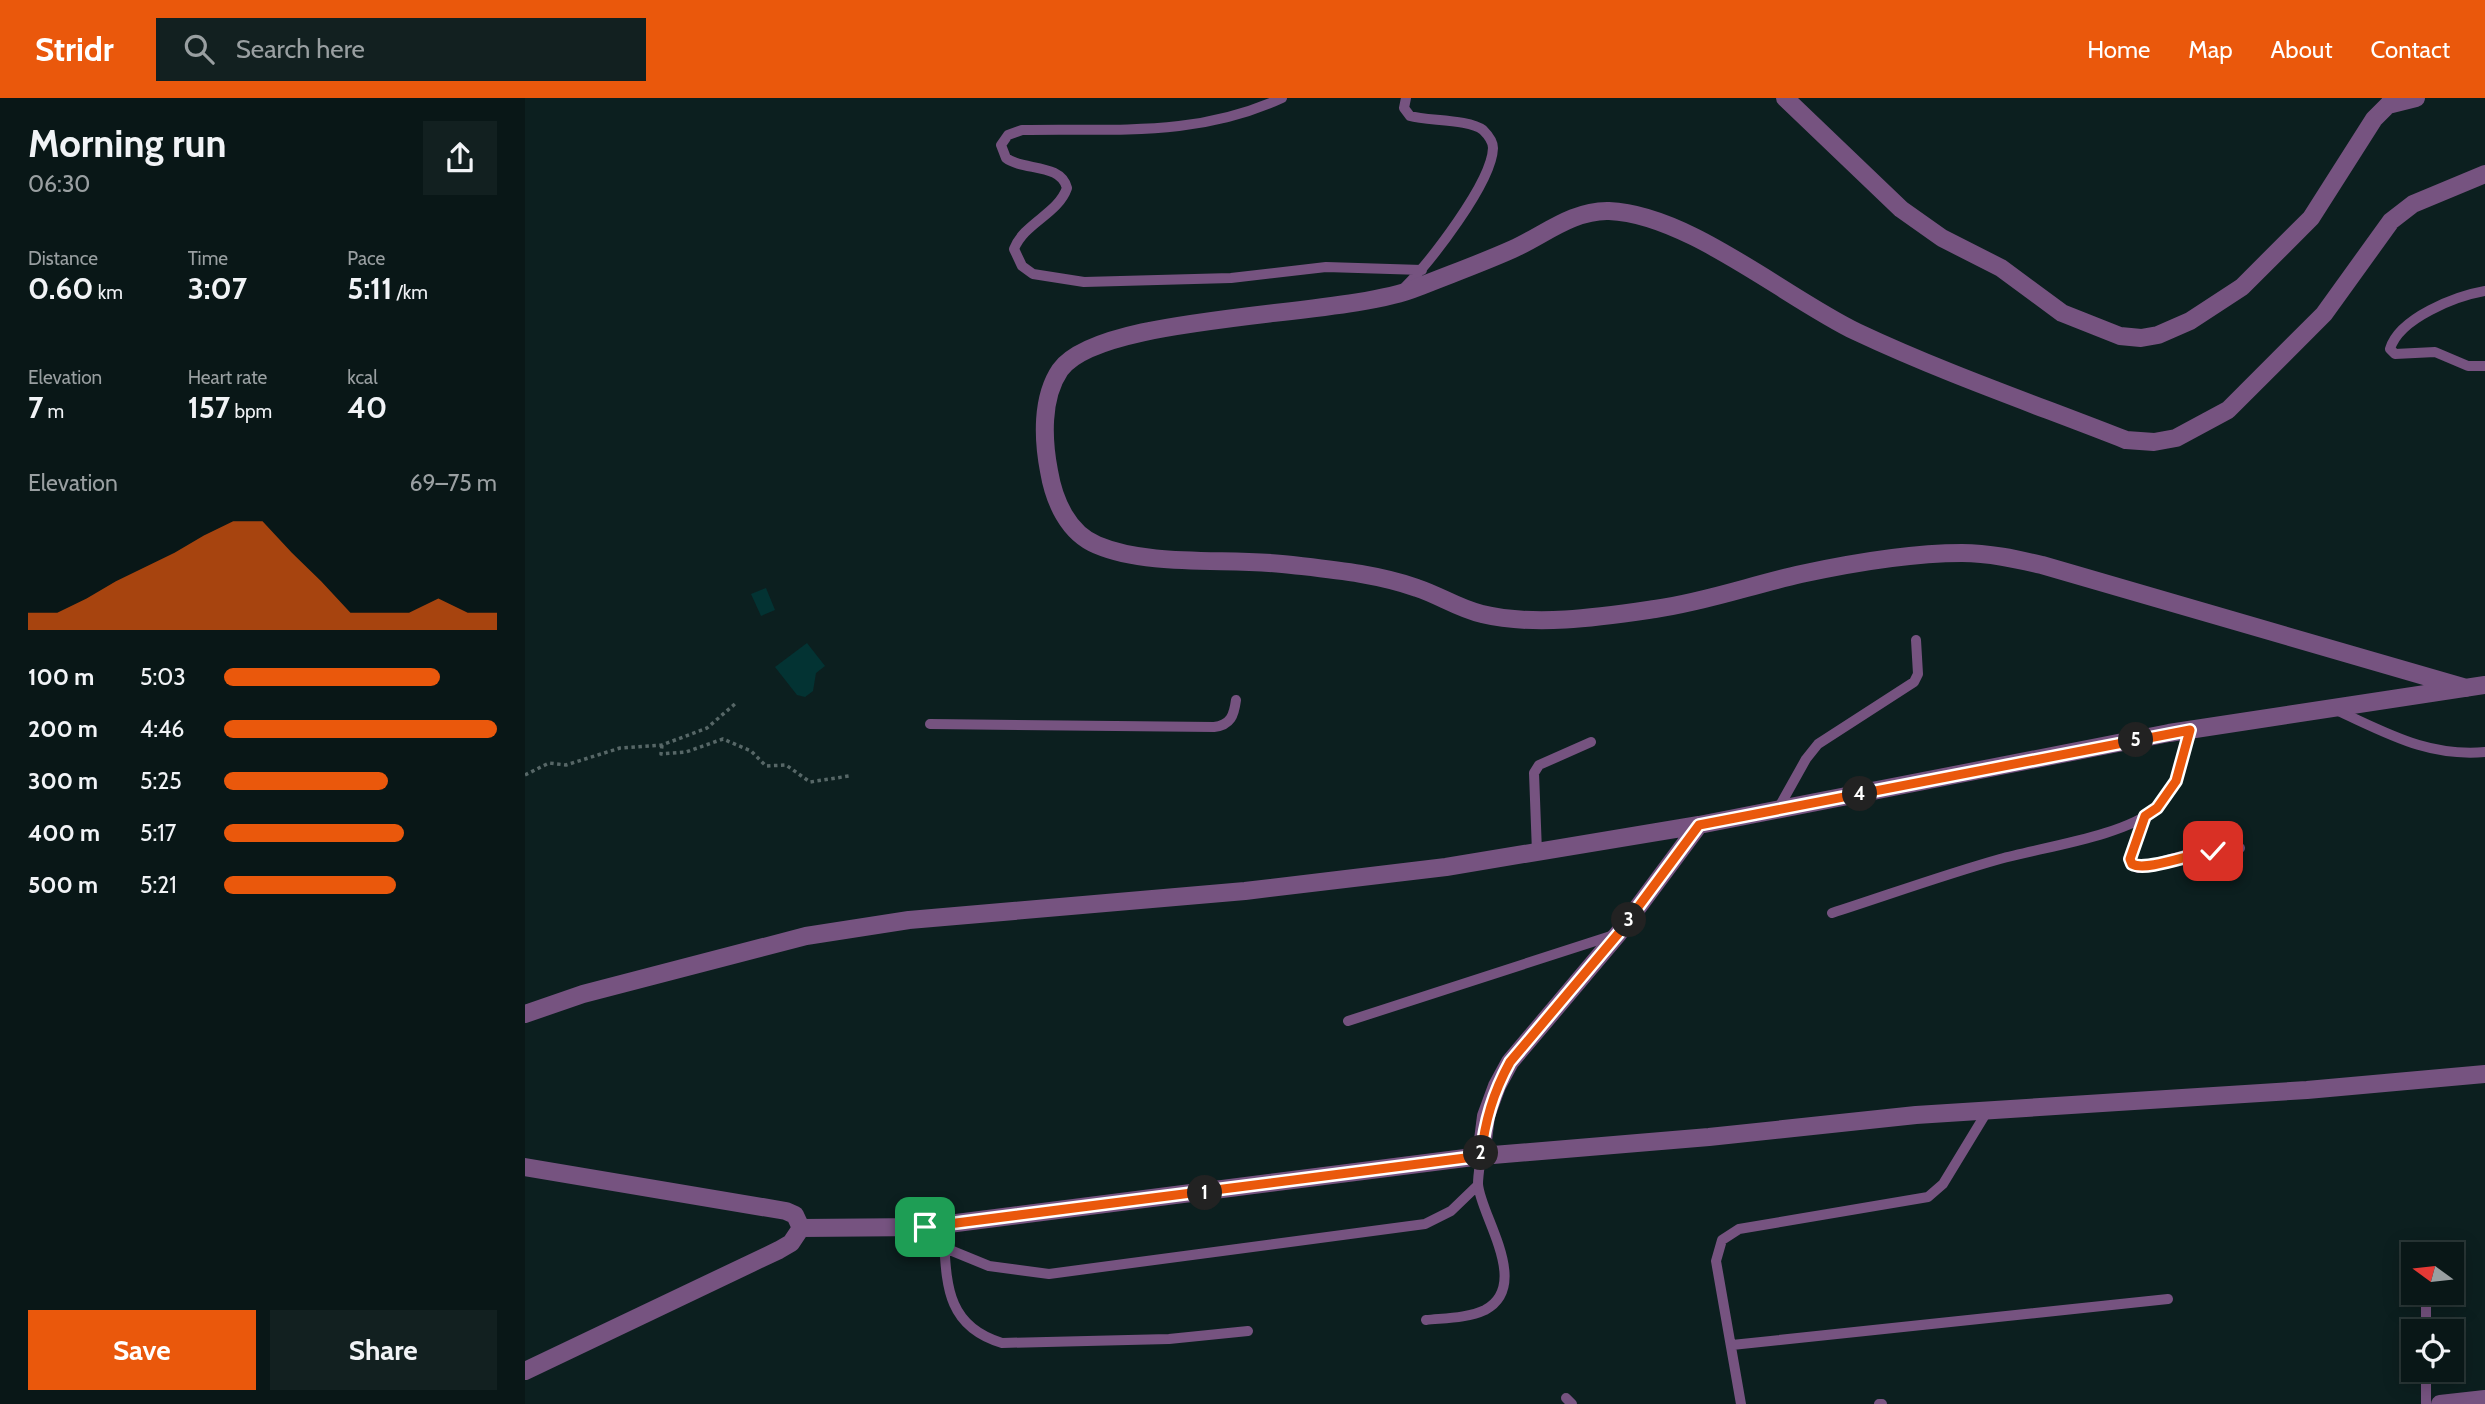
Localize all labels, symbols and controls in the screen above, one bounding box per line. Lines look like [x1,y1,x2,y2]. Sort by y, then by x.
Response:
search box [156,18,646,81]
text: Stridr [35,29,114,69]
icon: search [180,30,218,68]
text: Search here [236,33,365,65]
text: Home [2087,35,2150,64]
text: Map [2188,35,2233,64]
text: About [2271,35,2333,64]
text: Contact [2371,35,2450,64]
text: Morning run [28,120,227,167]
button: share [423,121,497,195]
text: 06:30 [28,170,90,198]
text: Distance [28,247,98,270]
text: Time [188,247,228,270]
text: Pace [347,247,385,270]
text: 0.60 [28,270,94,307]
text: 3:07 [188,270,247,307]
text: 5:11 [347,270,392,307]
text: km [94,281,123,304]
text: /km [392,281,428,304]
text: Elevation [28,366,102,389]
text: Heart rate [188,366,267,389]
text: kcal [347,366,378,389]
text: 7 [28,389,43,426]
text: 157 [188,389,230,426]
text: 40 [347,389,387,426]
text: m [43,400,64,423]
text: bpm [230,400,272,423]
text: Elevation [28,469,118,497]
text: 69–75 m [409,469,497,497]
text: 100 m [28,663,94,691]
text: 5:03 [140,663,186,691]
text: 200 m [28,715,98,743]
text: 4:46 [140,715,184,743]
pin: 5 [2119,722,2153,758]
text: 5 [2130,728,2141,751]
text: 300 m [28,767,98,795]
text: 5:25 [140,767,182,795]
pin: 4 [1843,776,1877,812]
text: 4 [1854,782,1865,805]
text: 400 m [28,819,100,847]
text: 5:17 [140,819,176,847]
pin [2183,821,2243,881]
icon: check [2194,832,2232,870]
text: 500 m [28,871,98,899]
text: 5:21 [140,871,177,899]
pin: 3 [1611,902,1647,938]
text: 3 [1623,908,1634,931]
pin: 2 [1464,1136,1499,1170]
text: 2 [1475,1141,1486,1164]
pin: 1 [1187,1176,1223,1210]
text: 1 [1201,1181,1208,1204]
pin [895,1197,955,1257]
icon: arrive [906,1208,944,1246]
north arrow [2401,1242,2464,1306]
map controls [2401,1242,2464,1382]
button: Save [28,1310,256,1390]
button: Share [270,1310,497,1390]
button: locate [2401,1319,2464,1382]

